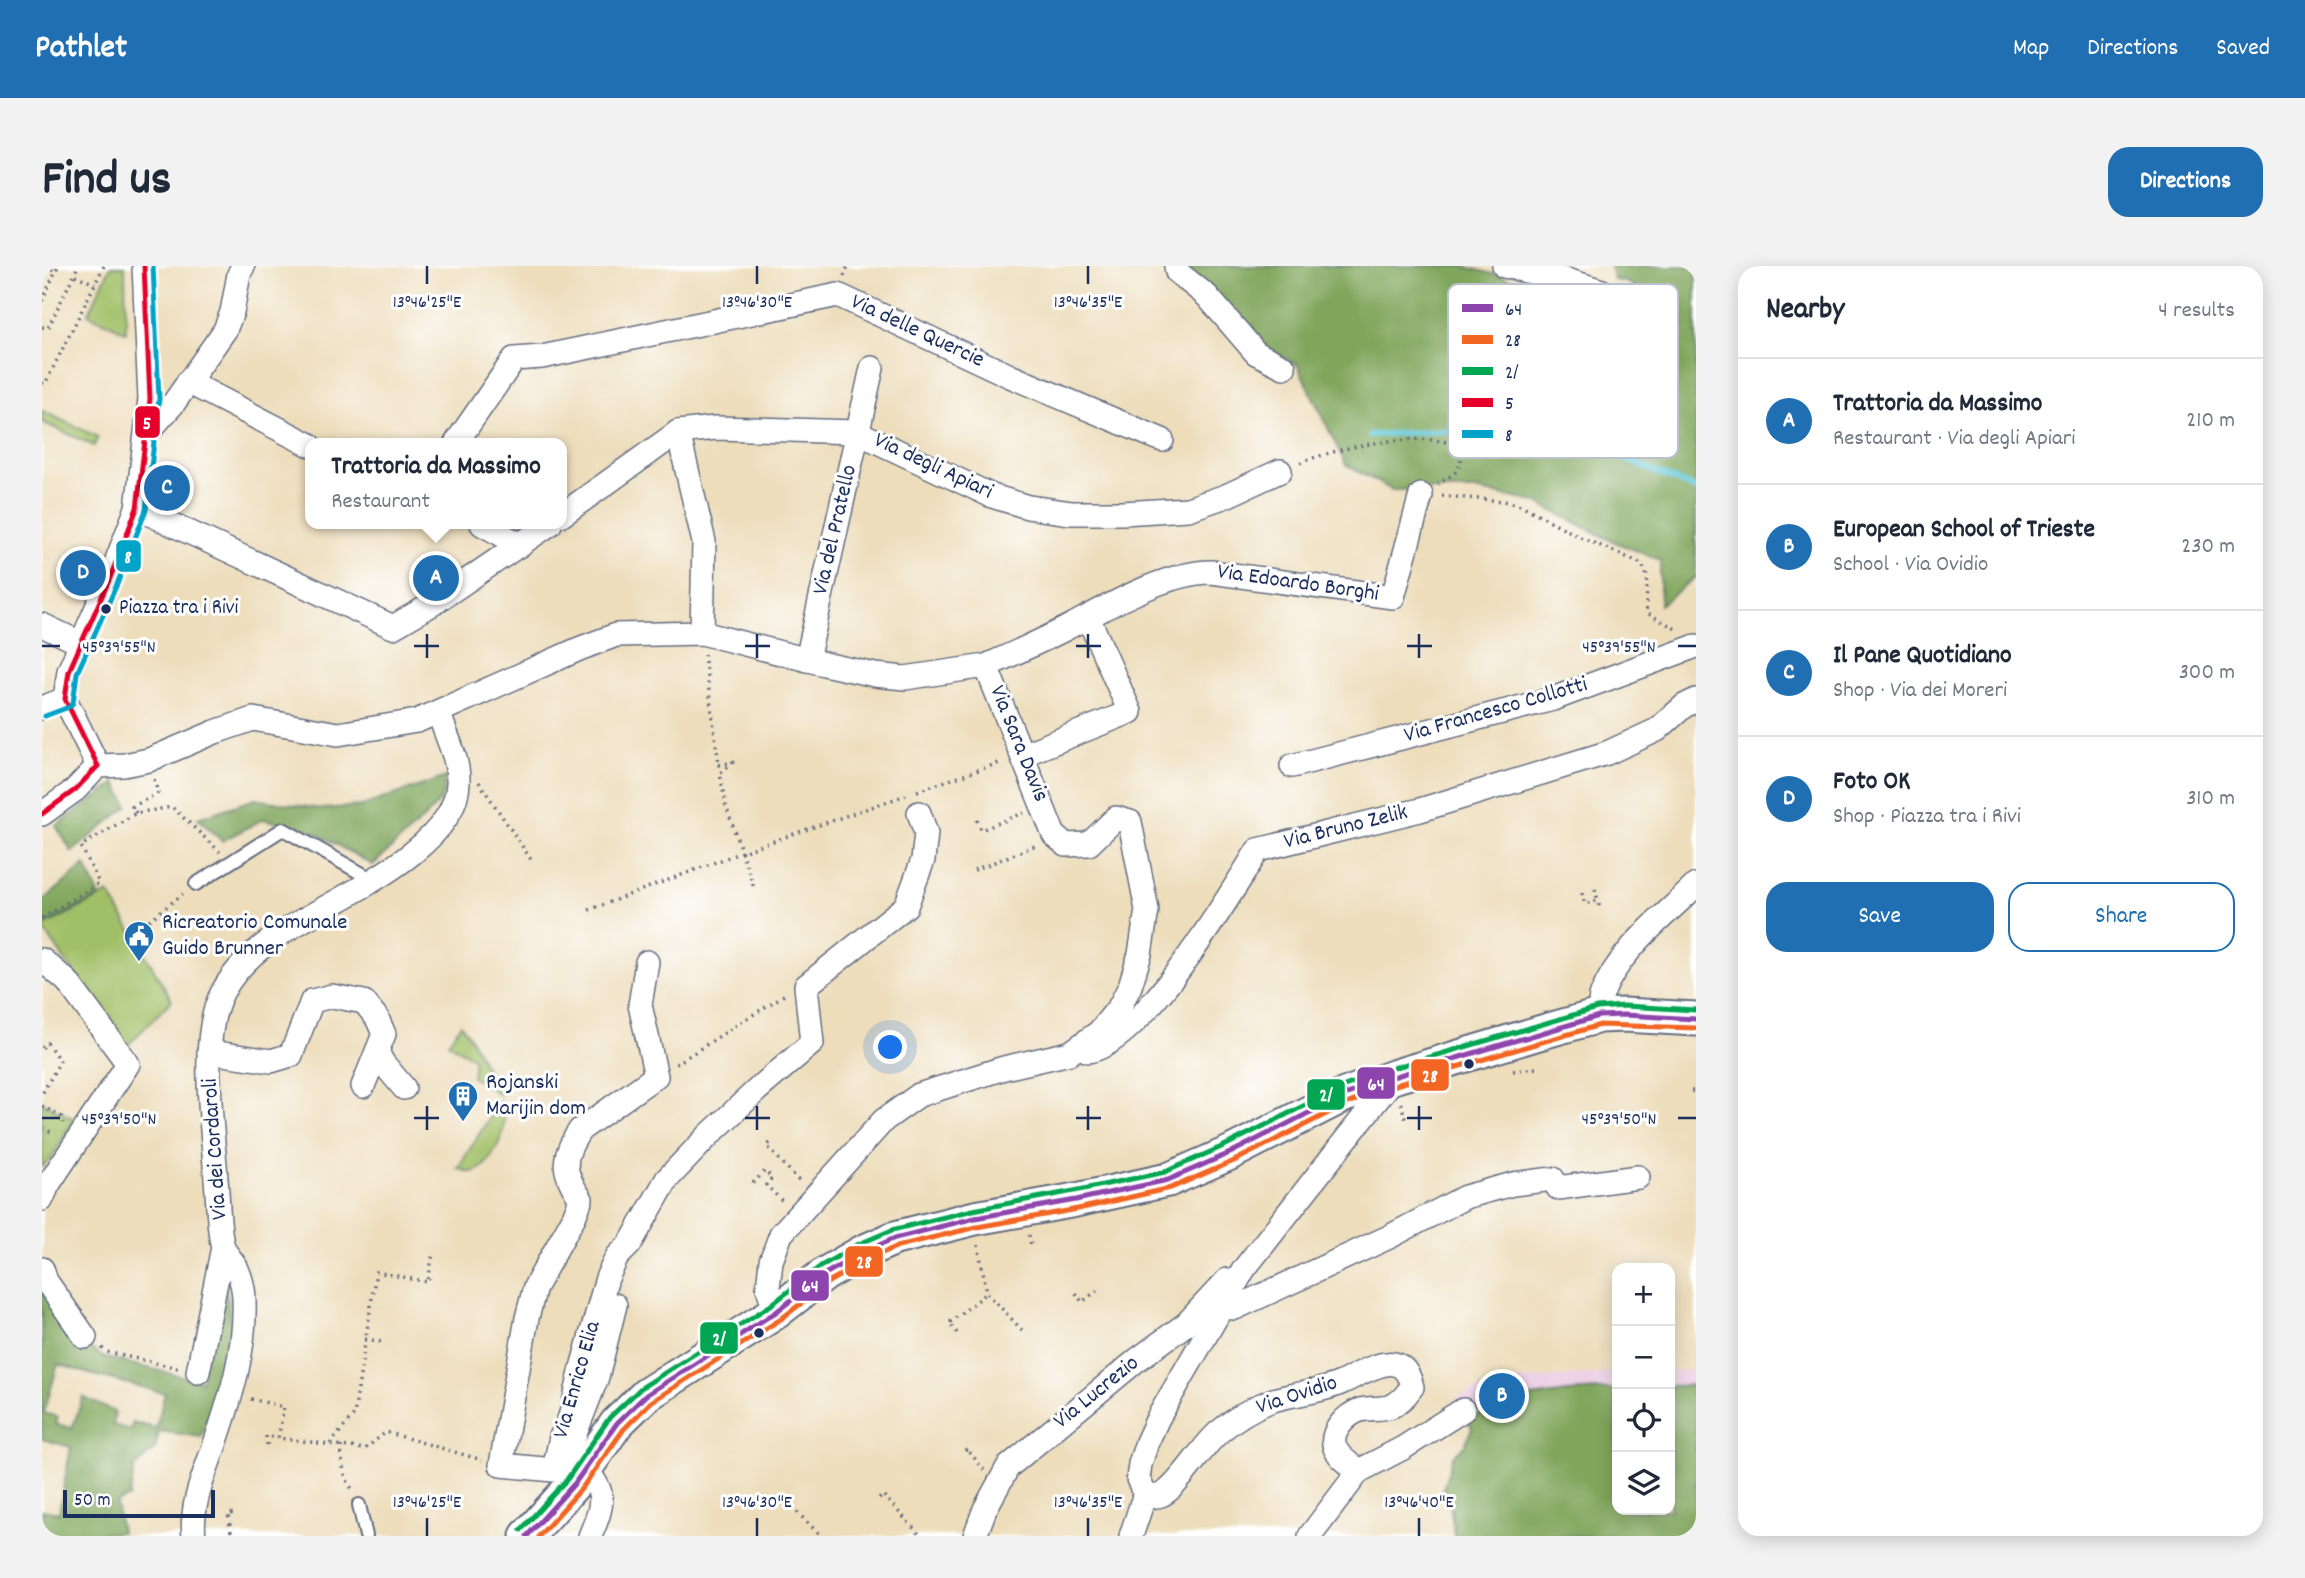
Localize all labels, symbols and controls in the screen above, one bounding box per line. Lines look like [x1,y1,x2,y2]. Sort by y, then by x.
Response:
text: Pathlet [35,26,127,73]
text: Map [2013,32,2049,66]
text: Directions [2087,32,2178,66]
text: Saved [2216,32,2270,66]
text: Find us [42,147,171,217]
button: Directions [2108,147,2263,217]
legend [1448,284,1678,458]
street label: Via delle Quercie [845,287,989,377]
text: Nearby [1766,290,1844,333]
text: 13°46'25"E [393,291,461,316]
text: 13°46'30"E [722,291,792,316]
text: 13°46'35"E [1054,291,1122,316]
text: 4 results [2158,295,2235,328]
text: 64 [1505,298,1522,325]
text: 28 [1505,329,1521,356]
text: 2/ [1505,361,1519,388]
text: Trattoria da Massimo [1833,386,2042,423]
text: 5 [1505,392,1514,419]
line badge: 5 [134,405,161,439]
text: A [1783,405,1795,438]
text: 210 m [2186,405,2235,438]
text: 5 [143,412,152,439]
text: Restaurant · Via degli Apiari [1833,423,2076,456]
text: 8 [1505,424,1513,451]
street label: Via degli Apiari [868,425,998,509]
popup [305,438,567,529]
text: Trattoria da Massimo [331,449,541,486]
pin: C [144,462,190,514]
street label: Via del Pratello [805,462,867,598]
text: Restaurant [331,486,430,519]
text: European School of Trieste [1833,512,2095,549]
text: B [1784,531,1794,564]
text: 230 m [2181,531,2235,564]
line badge: 8 [115,539,142,573]
text: 8 [124,546,132,573]
pin: D [60,547,106,599]
text: School · Via Ovidio [1833,549,1988,582]
pin: A [413,552,459,604]
street label: Via Edoardo Borghi [1215,556,1381,612]
place label: Piazza tra i Rivi [119,594,239,624]
marker: Piazza tra i Rivi [99,602,113,616]
text: 45°39'55"N [82,636,156,661]
text: 45°39'55"N [1582,636,1656,661]
text: Il Pane Quotidiano [1833,638,2012,675]
text: C [1783,657,1795,690]
text: 300 m [2179,657,2235,690]
street label: Via Francesco Collotti [1400,669,1592,753]
text: Shop · Via dei Moreri [1833,675,2007,708]
street label: Via Sara Davis [980,681,1056,807]
text: Foto OK [1833,764,1910,801]
text: D [1783,783,1795,816]
text: 310 m [2186,783,2235,816]
street label: Via Bruno Zelik [1281,797,1411,859]
text: Shop · Piazza tra i Rivi [1833,801,2021,834]
button: Save [1766,882,1994,952]
button: Share [2008,882,2235,952]
place label: Ricreatorio Comunale Guido Brunner [162,907,347,966]
public building icon: Ricreatorio Comunale Guido Brunner [122,919,156,963]
your location [873,1030,907,1064]
unlabelled marker [1462,1057,1476,1071]
line badge: 28 [1410,1058,1450,1092]
text: 28 [1422,1065,1438,1092]
line badge: 64 [1356,1066,1396,1100]
place label: Rojanski Marijin dom [486,1067,586,1126]
text: 64 [1367,1073,1385,1100]
street label: Via dei Cordaroli [195,1077,237,1221]
line badge: 2/ [1306,1078,1346,1111]
building icon: Rojanski Marijin dom [446,1079,480,1123]
text: 2/ [1319,1084,1333,1111]
text: 45°39'50"N [82,1108,156,1133]
text: 45°39'50"N [1582,1108,1656,1133]
line badge: 28 [844,1245,884,1278]
text: 28 [856,1251,872,1278]
map controls [1612,1263,1675,1515]
button: + [1612,1263,1675,1326]
line badge: 64 [790,1269,830,1302]
text: 64 [801,1275,819,1302]
street label: Via Enrico Elia [545,1316,611,1443]
line badge: 2/ [699,1321,739,1355]
unlabelled marker [752,1326,766,1340]
button: − [1612,1326,1675,1389]
text: 2/ [712,1328,726,1355]
street label: Via Lucrezio [1047,1348,1147,1438]
street label: Via Ovidio [1252,1367,1342,1425]
pin: B [1479,1370,1525,1422]
button: locate [1612,1389,1675,1452]
button: layers [1612,1452,1675,1515]
scale bar [63,1487,215,1519]
text: 50 m [74,1488,111,1515]
text: 13°46'25"E [393,1491,461,1516]
text: 13°46'30"E [722,1491,792,1516]
text: 13°46'35"E [1054,1491,1122,1516]
text: 13°46'40"E [1384,1491,1454,1516]

